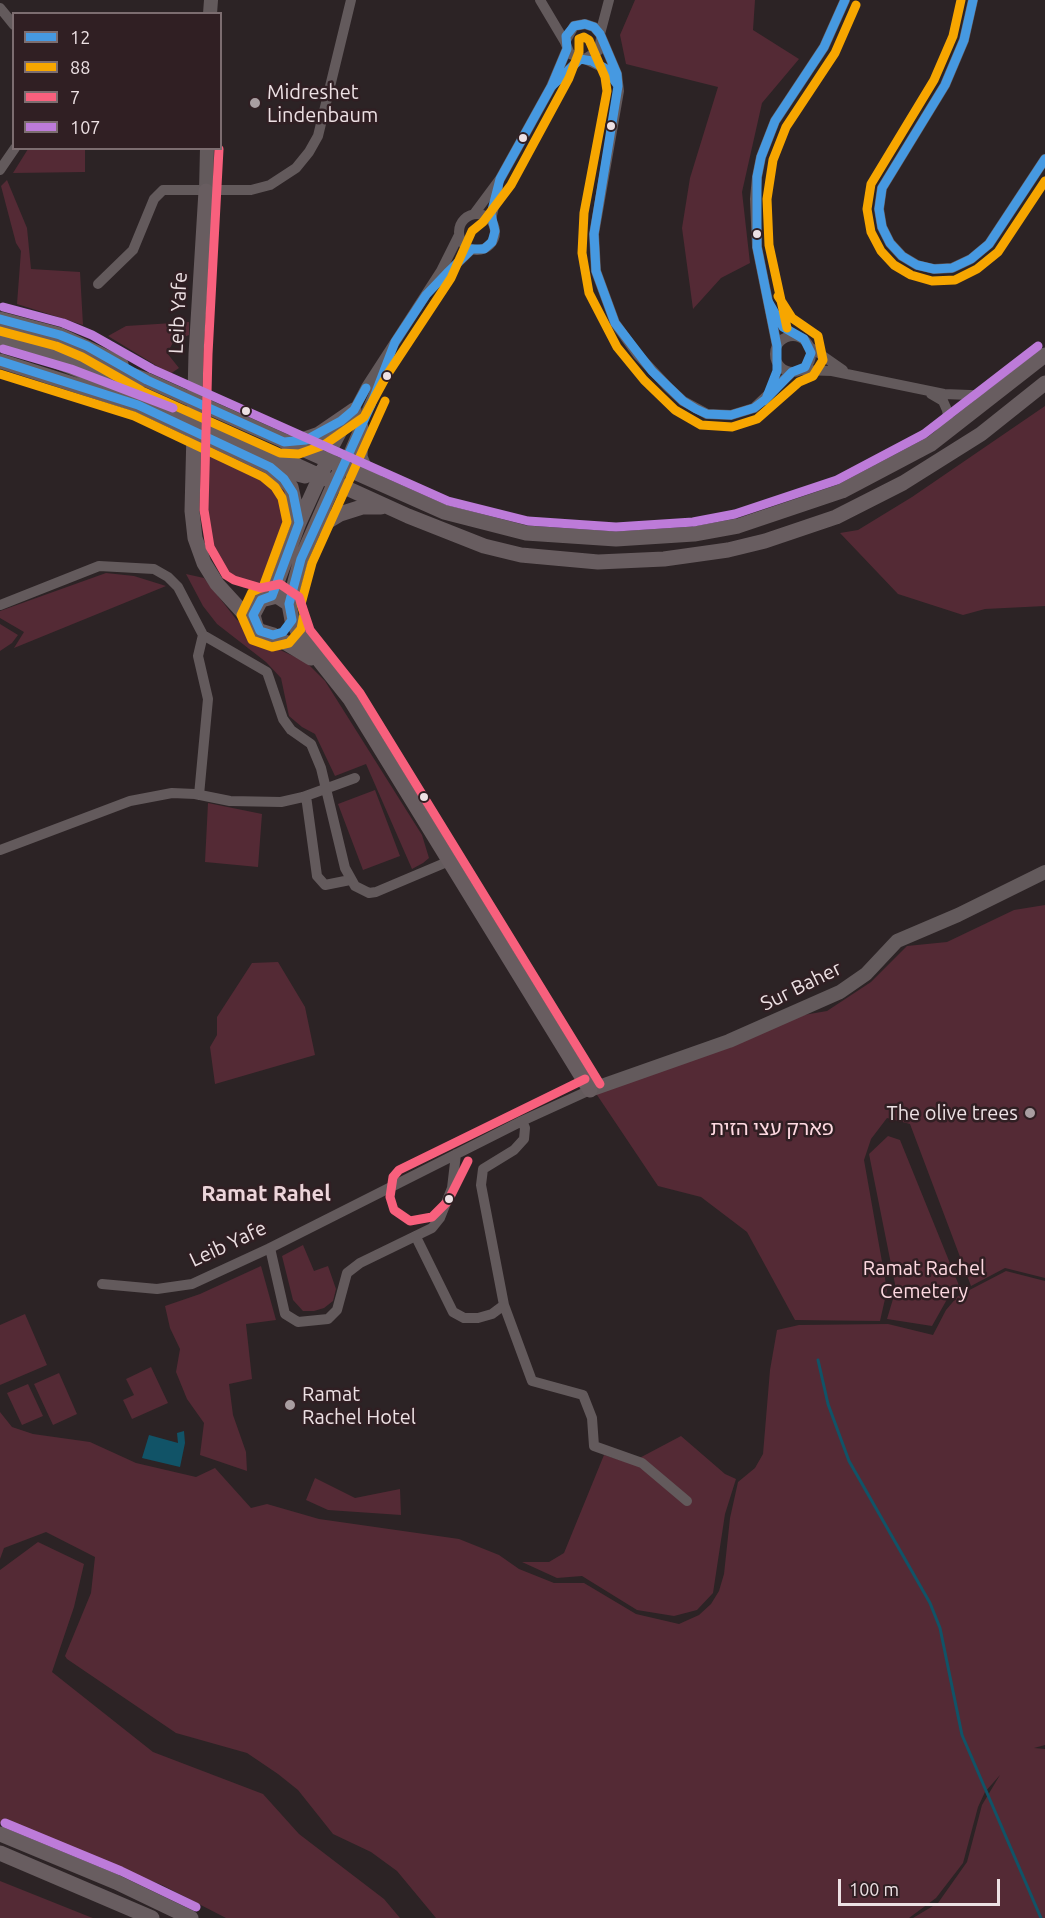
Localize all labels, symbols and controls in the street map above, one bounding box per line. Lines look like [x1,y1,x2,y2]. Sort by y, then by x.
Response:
legend [12,12,222,150]
text: 12 [70,27,90,47]
text: 88 [70,57,90,77]
place label: Midreshet Lindenbaum [267,80,378,127]
text: 7 [70,87,80,107]
marker: Midreshet Lindenbaum [248,96,262,110]
text: 107 [70,117,100,137]
unlabelled marker [605,120,617,132]
unlabelled marker [517,132,529,144]
unlabelled marker [751,228,763,240]
street label: Leib Yafe [164,271,192,355]
unlabelled marker [381,370,393,382]
unlabelled marker [240,405,252,417]
unlabelled marker [418,791,430,803]
street label: Sur Baher [757,956,845,1016]
place label: The olive trees [887,1101,1018,1125]
marker: The olive trees [1023,1106,1037,1120]
park label: פארק עצי הזית [710,1116,834,1140]
district label: Ramat Rahel [201,1181,331,1207]
unlabelled marker [443,1193,455,1205]
street label: Leib Yafe [186,1216,270,1272]
park label: Ramat Rachel Cemetery [863,1256,985,1303]
place label: Ramat Rachel Hotel [302,1382,416,1429]
marker: Ramat Rachel Hotel [283,1398,297,1412]
scale bar [841,1867,1003,1905]
text: 100 m [849,1879,899,1899]

